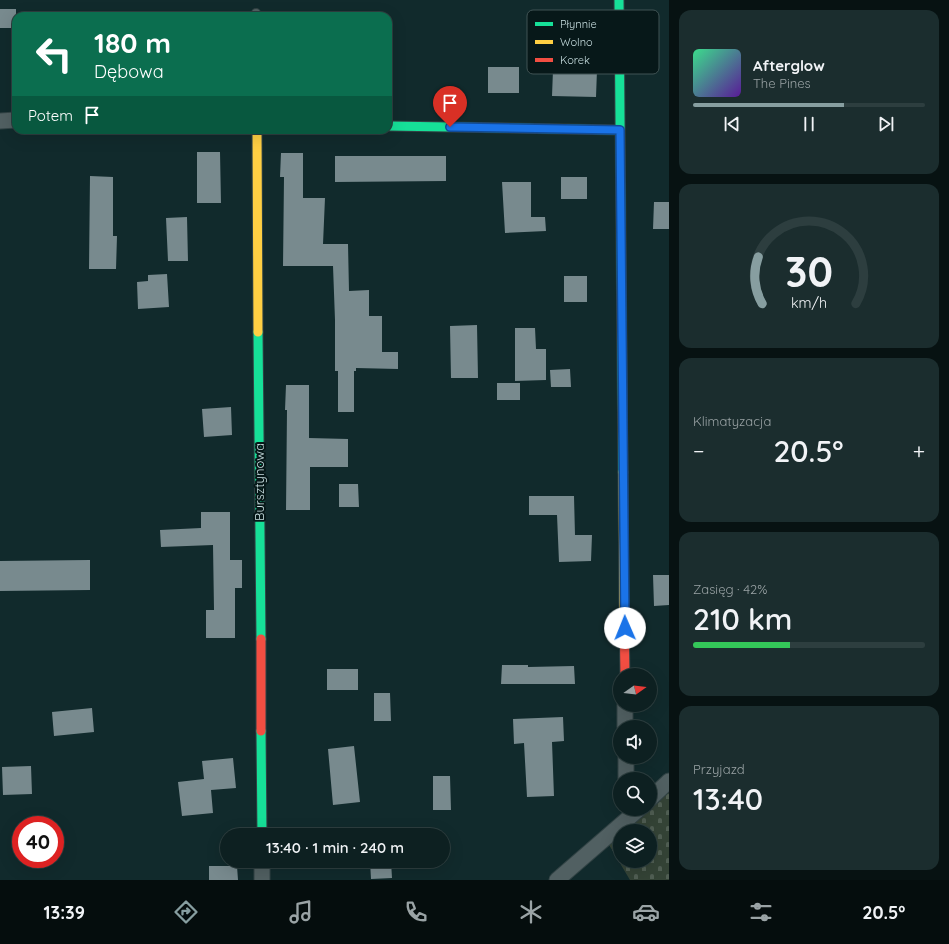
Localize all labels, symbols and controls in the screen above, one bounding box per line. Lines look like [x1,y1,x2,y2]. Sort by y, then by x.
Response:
legend [527,10,659,74]
text: Płynnie [560,17,597,31]
text: 180 m [94,25,171,60]
icon: left [28,28,80,80]
text: Wolno [560,35,593,49]
text: Korek [560,53,590,67]
text: Afterglow [753,56,825,75]
text: Dębowa [94,60,164,83]
text: The Pines [753,75,811,91]
pin [433,86,467,127]
icon: arrive [439,92,461,114]
icon: arrive [81,104,103,126]
text: Potem [28,106,73,125]
icon: previous [721,113,743,135]
icon: pause [798,113,820,135]
icon: next [875,113,897,135]
text: 30 [785,245,833,297]
text: km/h [791,294,827,312]
text: Klimatyzacja [693,413,771,429]
text: 20.5° [773,432,844,470]
text: − [693,437,704,465]
text: + [913,437,925,465]
street label: Bursztynowa [251,443,267,521]
text: Zasięg · 42% [693,581,767,597]
text: 210 km [693,600,792,638]
position arrow [604,607,646,649]
north arrow [613,668,657,712]
map controls [613,668,657,868]
button: sound [613,720,657,764]
text: Przyjazd [693,761,745,777]
button: search [613,772,657,816]
text: 13:40 [693,780,763,818]
speed limit sign: 40 [12,816,64,868]
button: layers [613,824,657,868]
text: 13:40 · 1 min · 240 m [266,838,404,857]
icon: directions [172,898,200,926]
icon: music [287,898,315,926]
icon: phone [402,898,430,926]
icon: climate [517,898,545,926]
icon: car [632,898,660,926]
icon: filters [747,898,775,926]
text: 13:39 [44,901,85,924]
text: 20.5° [862,901,905,924]

